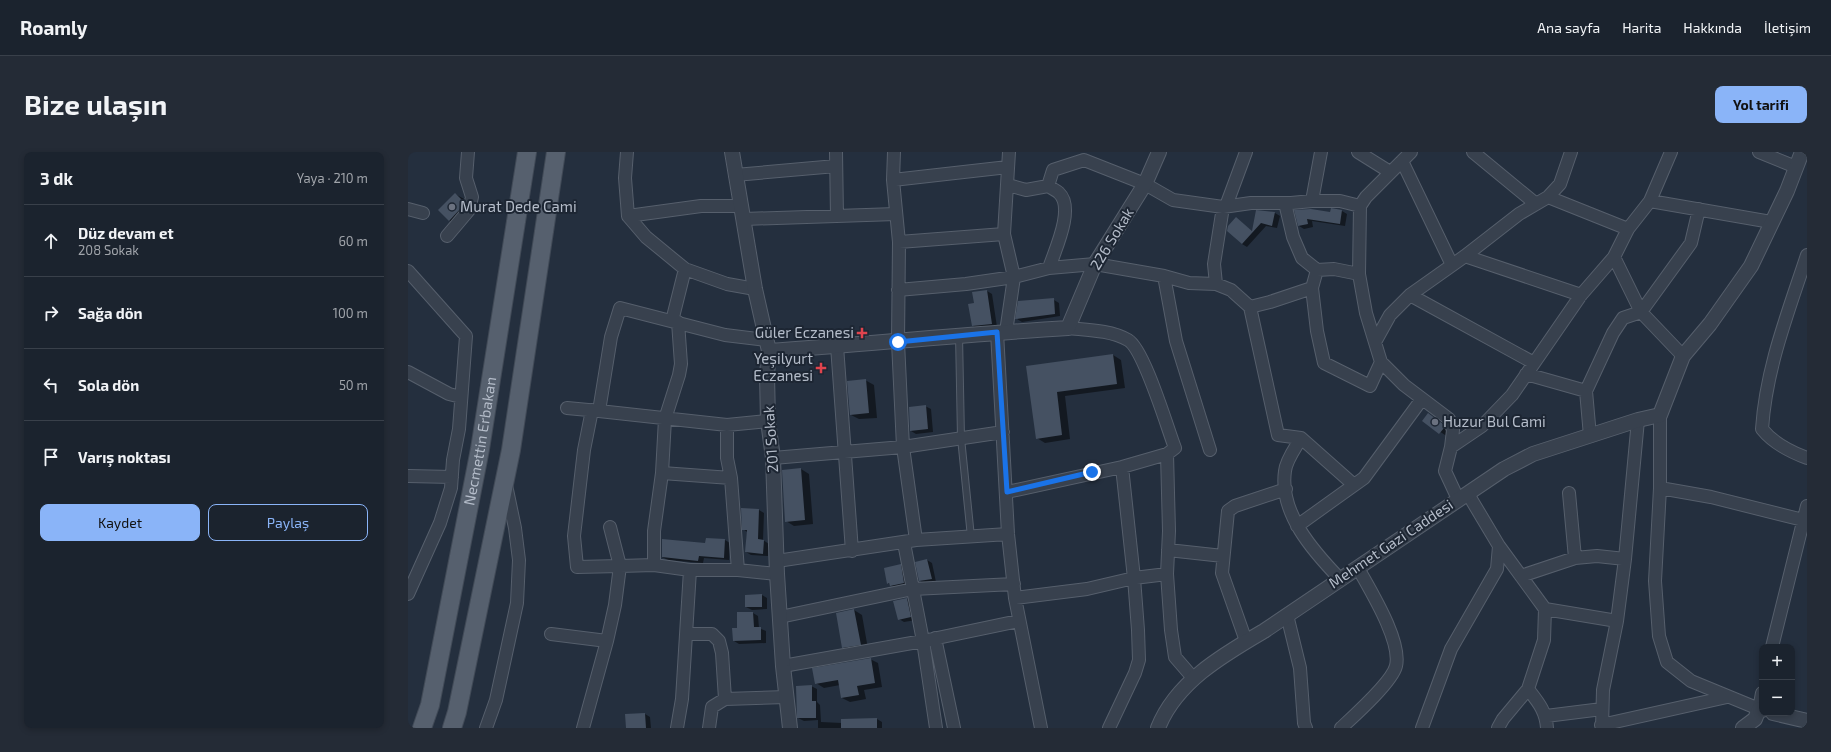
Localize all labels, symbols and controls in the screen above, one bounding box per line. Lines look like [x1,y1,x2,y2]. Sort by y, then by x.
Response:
text: Roamly [20,16,87,39]
text: Ana sayfa [1537,19,1600,36]
text: Harita [1622,19,1661,36]
text: Hakkında [1683,19,1742,36]
text: İletişim [1764,19,1811,36]
button: Yol tarifi [1715,86,1807,123]
text: Bize ulaşın [24,87,167,121]
text: 3 dk [40,168,73,188]
text: Yaya · 210 m [297,170,368,186]
place label: Murat Dede Cami [460,197,577,215]
marker: Murat Dede Cami [447,202,457,212]
street label: 226 Sokak [1086,204,1137,273]
text: Düz devam et [78,224,174,242]
icon: ahead [40,230,62,252]
text: 60 m [338,233,368,249]
text: 208 Sokak [78,242,139,258]
icon: right [40,302,62,324]
text: Sağa dön [78,304,143,322]
text: 100 m [333,305,368,321]
place label: Güler Eczanesi [755,323,854,341]
marker: Güler Eczanesi [857,328,867,338]
route start [889,333,907,351]
place label: Yeşilyurt Eczanesi [753,349,813,384]
marker: Yeşilyurt Eczanesi [816,363,826,373]
icon: left [40,374,62,396]
street label: Necmettin Erbakan [459,375,499,507]
text: Sola dön [78,376,139,394]
text: 50 m [339,377,368,393]
street label: 201 Sokak [759,405,781,473]
place label: Huzur Bul Cami [1443,412,1546,430]
marker: Huzur Bul Cami [1430,417,1440,427]
icon: arrive [40,446,62,468]
text: Varış noktası [78,448,171,466]
route end [1083,463,1101,481]
street label: Mehmet Gazi Caddesi [1325,495,1456,591]
button: Kaydet [40,504,200,541]
button: Paylaş [208,504,368,541]
map controls [1759,644,1795,716]
button: + [1759,644,1795,680]
button: − [1759,680,1795,716]

